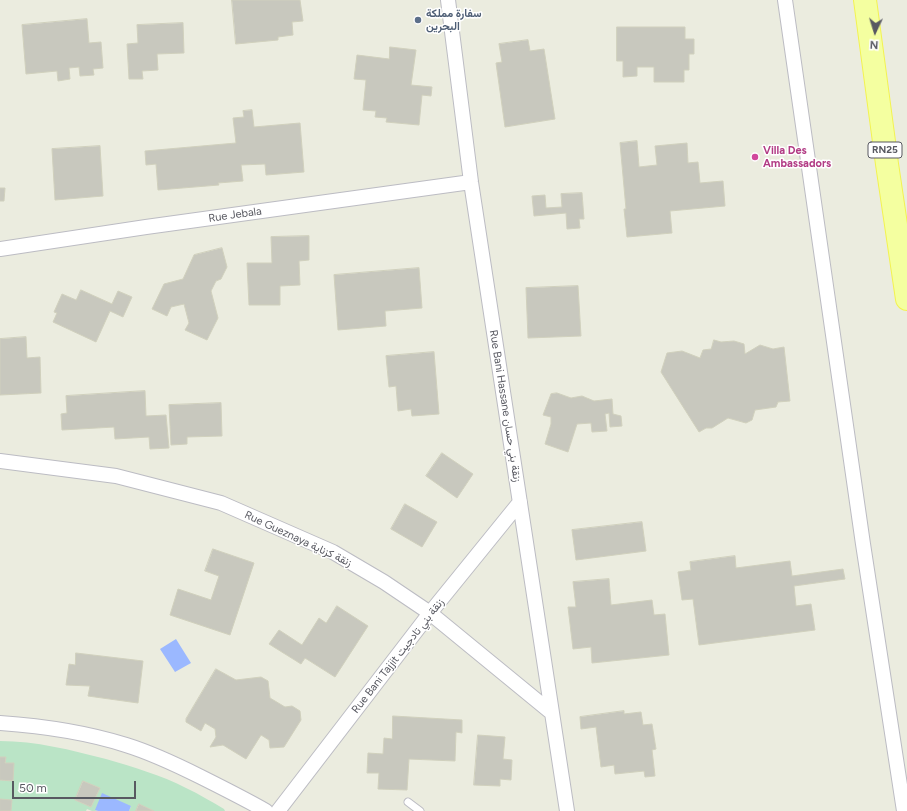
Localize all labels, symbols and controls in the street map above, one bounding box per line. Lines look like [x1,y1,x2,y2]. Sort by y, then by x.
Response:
place label: سفارة مملكة البحرين [426,7,482,33]
north arrow [855,12,895,52]
marker: سفارة مملكة البحرين [413,15,423,25]
text: N [869,38,879,51]
road number: RN25 [868,142,902,158]
place label: Villa Des Ambassadors [763,144,831,170]
marker: Villa Des Ambassadors [750,152,760,162]
street label: Rue Jebala [208,205,262,225]
street label: Rue Bani Hassane زنقة بني حسان [486,329,524,483]
street label: Rue Gueznaya زنقة كزناية [242,508,354,570]
street label: Rue Bani Tajjit زنقة بني تادجيت [349,596,447,716]
scale bar [14,773,138,799]
text: 50 m [19,781,47,795]

